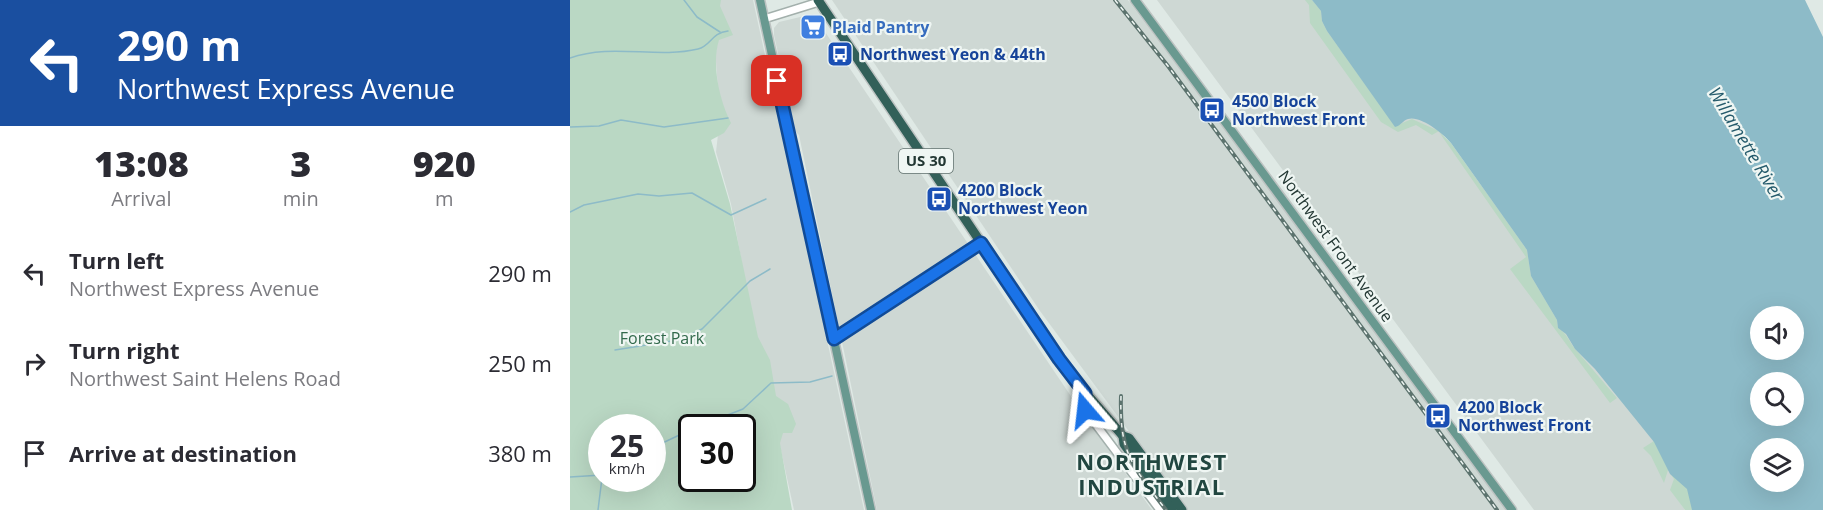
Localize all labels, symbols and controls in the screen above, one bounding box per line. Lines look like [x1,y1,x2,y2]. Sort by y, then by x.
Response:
supermarket icon: Plaid Pantry [798,12,828,42]
text: 290 m [117,16,241,73]
place label: Plaid Pantry [832,16,930,38]
icon: left [18,24,96,102]
bus stop icon: Northwest Yeon & 44th [825,39,855,69]
place label: Northwest Yeon & 44th [860,43,1046,65]
pin [751,55,802,106]
icon: arrive [760,64,793,97]
text: Northwest Express Avenue [117,70,455,107]
water label: Willamette River [1703,82,1791,206]
place label: 4500 Block Northwest Front [1232,90,1365,130]
bus stop icon: 4500 Block Northwest Front [1197,95,1227,125]
text: 13:08 [94,139,189,188]
text: 3 [290,139,311,188]
text: 920 [413,139,476,188]
road number: US 30 [899,149,953,173]
street label: Northwest Front Avenue [1273,166,1399,326]
place label: 4200 Block Northwest Yeon [958,179,1088,219]
bus stop icon: 4200 Block Northwest Yeon [924,184,954,214]
text: Arrival [111,185,172,212]
text: min [283,185,319,212]
text: m [435,185,454,212]
text: Turn left [69,245,164,275]
icon: left [18,257,51,290]
text: 290 m [488,258,552,288]
text: Northwest Express Avenue [69,275,319,302]
map controls [1750,306,1804,492]
button: sound [1750,306,1804,360]
park label: Forest Park [620,327,705,349]
text: Turn right [69,335,180,365]
icon: right [18,347,51,380]
text: 250 m [488,348,552,378]
text: Northwest Saint Helens Road [69,365,341,392]
button: search [1750,372,1804,426]
position arrow [1053,378,1117,442]
place label: 4200 Block Northwest Front [1458,396,1591,436]
bus stop icon: 4200 Block Northwest Front [1423,401,1453,431]
speed limit sign: 30 [678,414,756,492]
text: 25 [610,425,644,466]
icon: arrive [18,437,51,470]
text: Arrive at destination [69,438,297,468]
text: 380 m [488,438,552,468]
button: layers [1750,438,1804,492]
district label: NORTHWEST INDUSTRIAL [1076,446,1228,501]
text: km/h [609,458,645,478]

